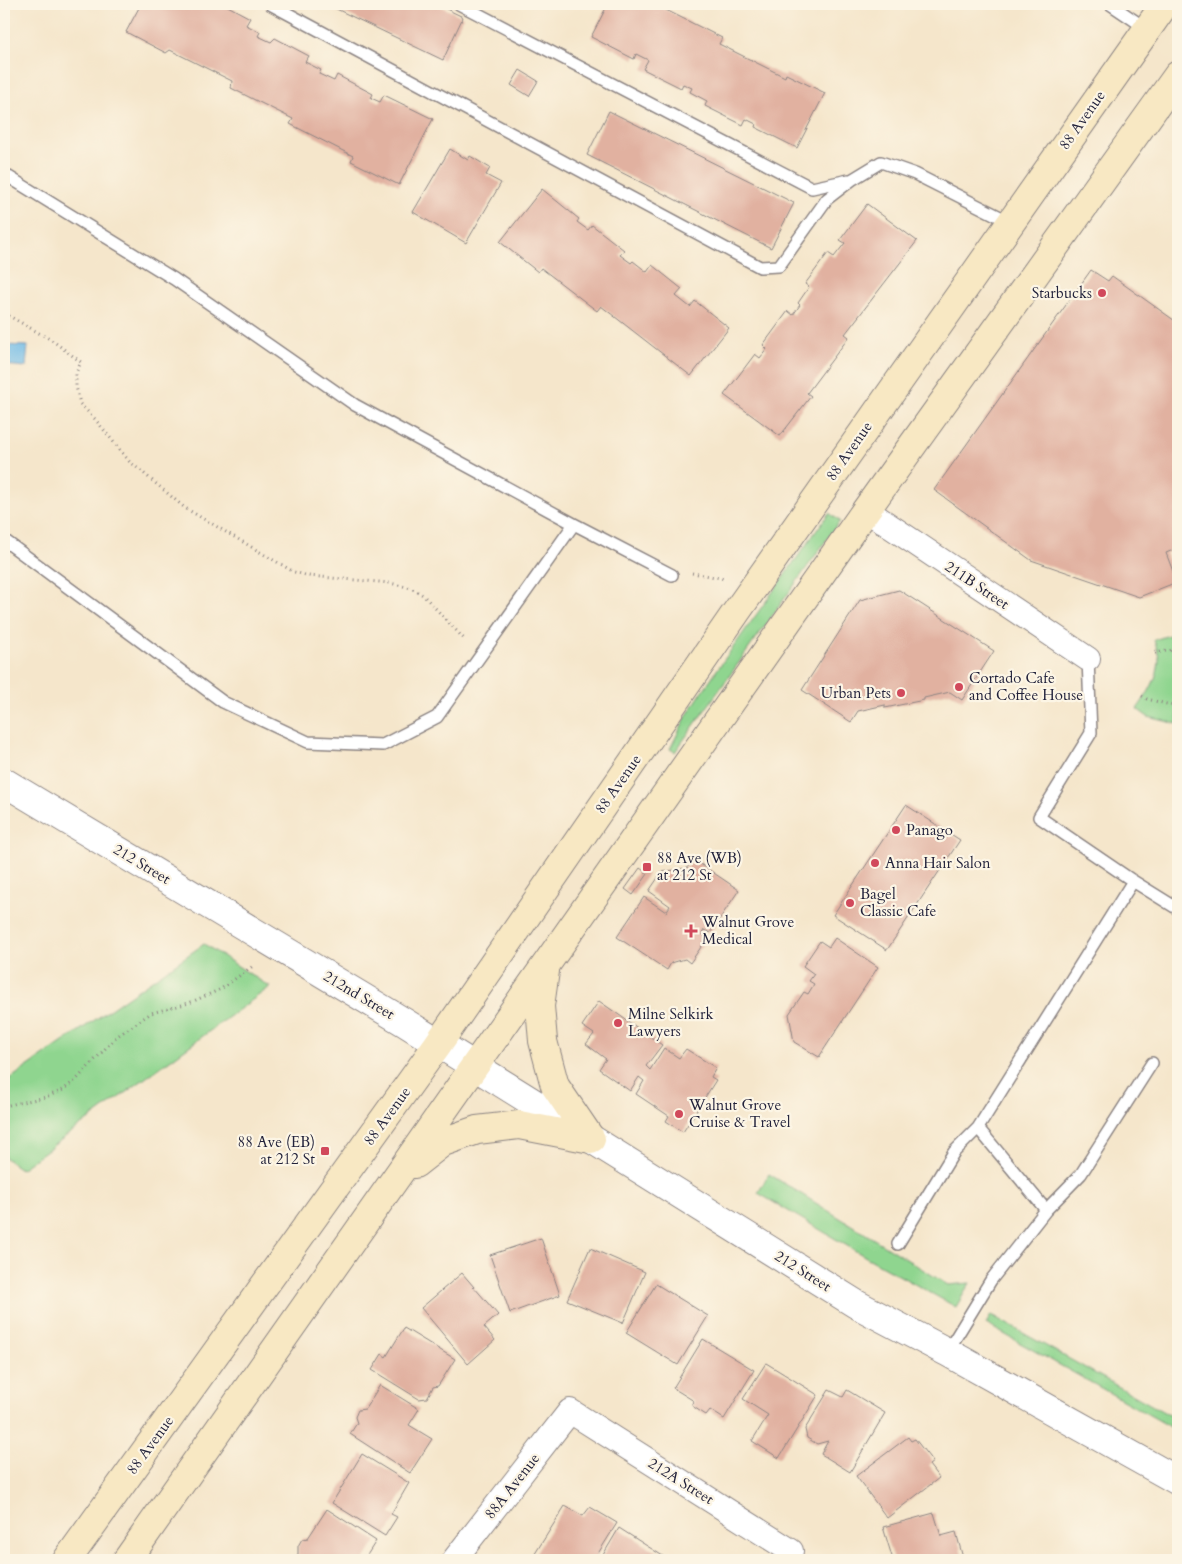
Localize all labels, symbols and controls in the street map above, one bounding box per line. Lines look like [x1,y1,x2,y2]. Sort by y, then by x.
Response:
street label: 88 Avenue [1054,86,1110,154]
place label: Starbucks [1032,283,1092,303]
marker: Starbucks [1096,287,1108,299]
street label: 88 Avenue [821,417,877,485]
street label: 211B Street [941,556,1013,614]
place label: Cortado Cafe and Coffee House [969,668,1083,705]
marker: Cortado Cafe and Coffee House [953,681,965,693]
place label: Urban Pets [821,683,891,703]
marker: Urban Pets [895,687,907,699]
street label: 88 Avenue [590,750,646,818]
place label: Panago [906,820,953,840]
marker: Panago [890,824,902,836]
street label: 212 Street [110,839,174,889]
place label: 88 Ave (WB) at 212 St [657,848,742,885]
place label: Anna Hair Salon [885,853,991,873]
marker: Anna Hair Salon [869,857,881,869]
marker: 88 Ave (WB) at 212 St [641,861,653,873]
place label: Bagel Classic Cafe [860,884,936,921]
marker: Bagel Classic Cafe [844,897,856,909]
place label: Walnut Grove Medical [701,912,794,949]
marker: Walnut Grove Medical [684,924,698,938]
street label: 212nd Street [320,966,399,1024]
place label: Milne Selkirk Lawyers [628,1004,713,1041]
marker: Milne Selkirk Lawyers [612,1017,624,1029]
street label: 88 Avenue [359,1082,415,1149]
place label: Walnut Grove Cruise & Travel [688,1095,791,1132]
marker: Walnut Grove Cruise & Travel [673,1108,685,1120]
place label: 88 Ave (EB) at 212 St [238,1132,315,1169]
marker: 88 Ave (EB) at 212 St [319,1145,331,1157]
street label: 212 Street [771,1246,835,1296]
street label: 88 Avenue [122,1411,178,1478]
street label: 88A Avenue [480,1449,544,1523]
street label: 212A Street [644,1453,718,1509]

